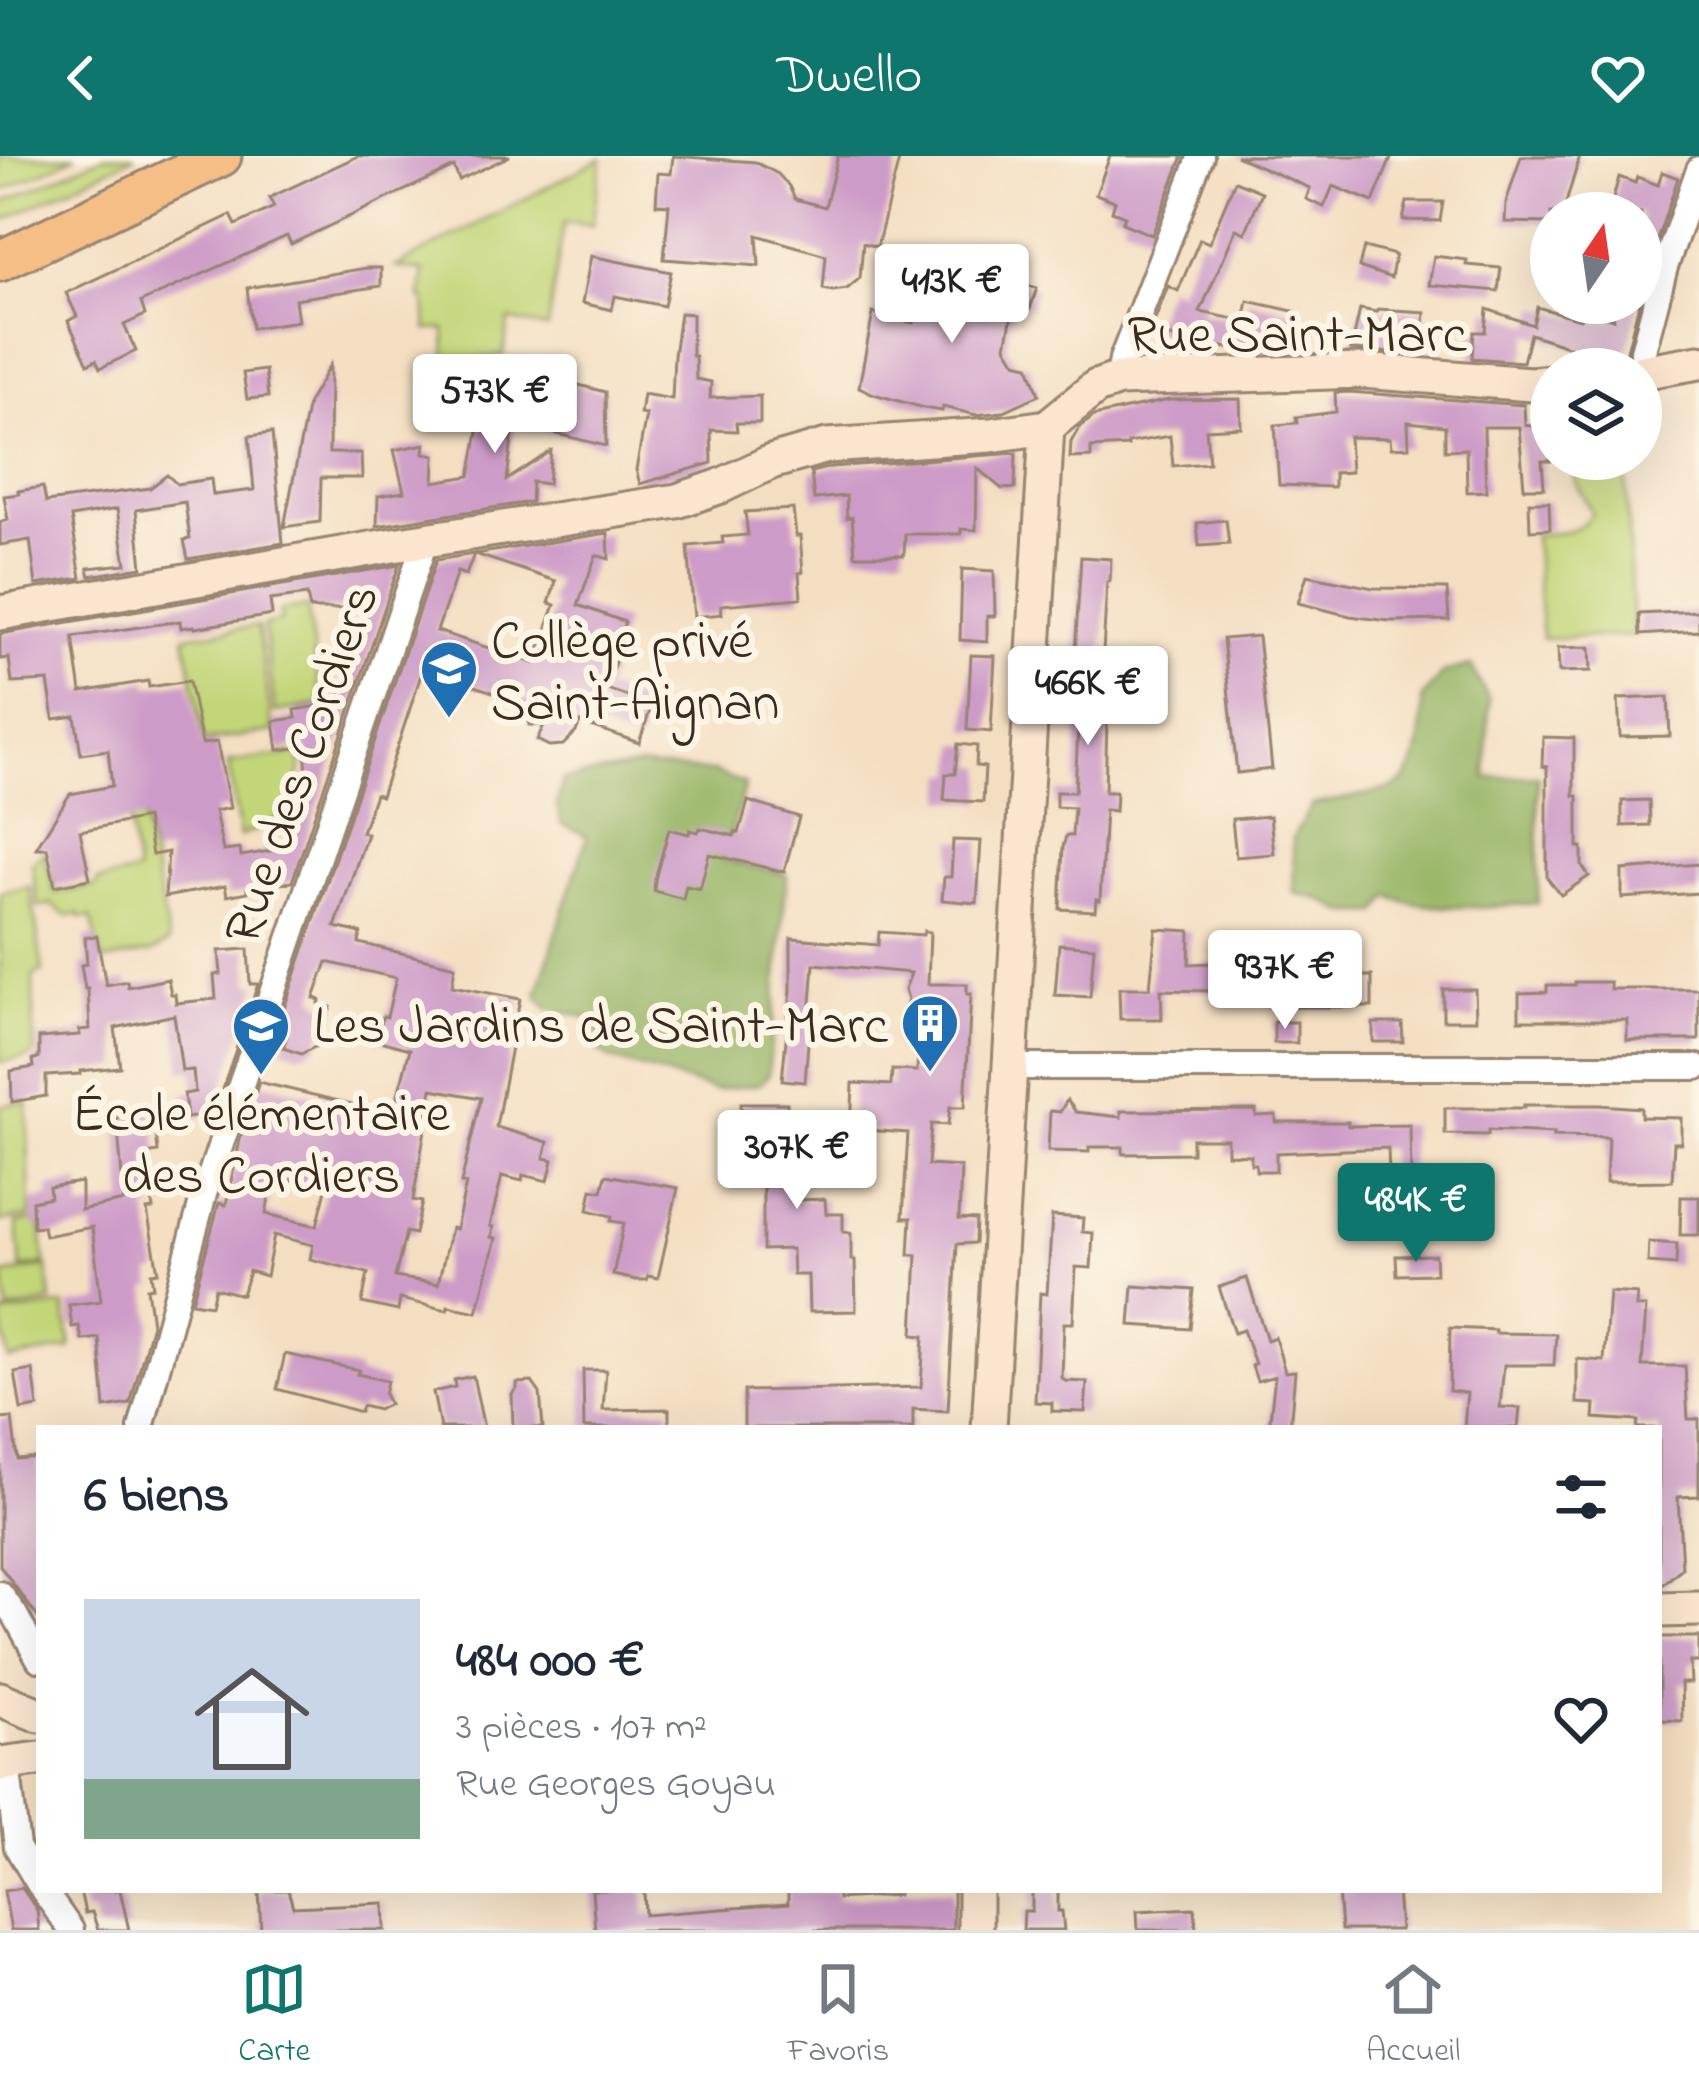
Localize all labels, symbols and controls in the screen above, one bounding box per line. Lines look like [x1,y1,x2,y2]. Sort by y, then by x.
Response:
text: Dwello [777,39,922,117]
icon: back [48,45,114,111]
icon: heart [1585,45,1651,111]
north arrow [1530,192,1662,324]
map controls [1530,192,1662,480]
pin: 413K € [854,244,1050,346]
text: 413K € [902,254,1002,311]
street label: Rue Saint-Marc [1127,299,1467,377]
button: layers [1530,348,1662,480]
pin: 573K € [397,354,593,456]
text: 573K € [440,364,550,421]
street label: Rue des Cordiers [206,574,403,956]
place label: Collège privé Saint-Aignan [491,605,779,746]
school or university icon: Collège privé Saint-Aignan [418,638,480,720]
pin: 466K € [990,646,1186,748]
text: 466K € [1035,656,1141,713]
pin: 937K € [1187,930,1383,1032]
text: 937K € [1235,940,1335,997]
place label: Les Jardins de Saint-Marc [314,990,888,1068]
building icon: Les Jardins de Saint-Marc [899,992,961,1074]
school or university icon: École élémentaire des Cordiers [230,995,292,1077]
place label: École élémentaire des Cordiers [72,1078,451,1218]
pin: 307K € [699,1110,895,1212]
text: 307K € [745,1120,849,1177]
pin: 484K € [1318,1163,1514,1265]
text: 484K € [1365,1173,1467,1230]
text: 6 biens [84,1460,229,1535]
icon: filters [1548,1464,1614,1530]
text: 484 000 € [456,1625,644,1700]
icon: home [180,1647,324,1791]
icon: heart [1548,1686,1614,1752]
text: 3 pièces · 107 m² [456,1700,707,1757]
text: Rue Georges Goyau [456,1757,776,1814]
tab: Carte [238,1956,310,2076]
tab: Favoris [787,1956,889,2076]
tab: Accueil [1366,1956,1461,2076]

